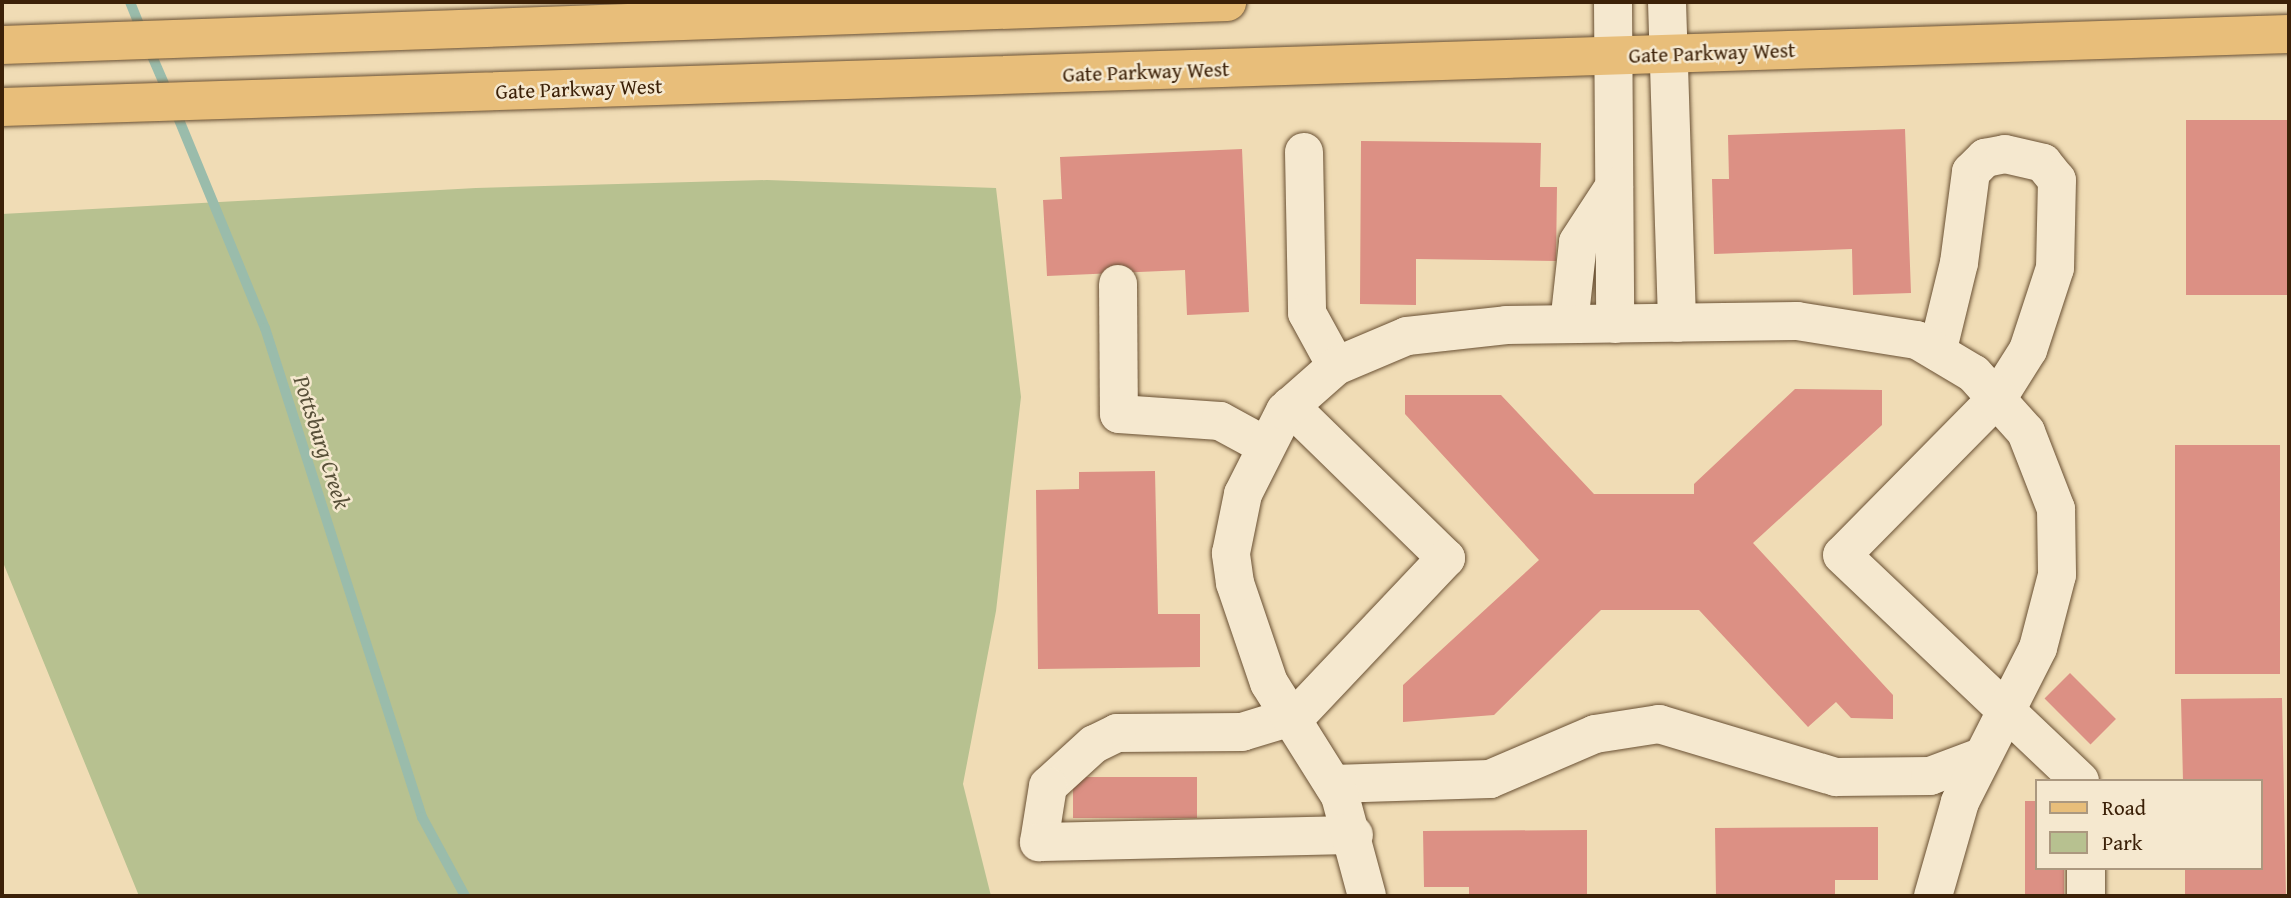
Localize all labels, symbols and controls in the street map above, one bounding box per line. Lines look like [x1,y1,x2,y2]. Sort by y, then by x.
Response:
street label: Gate Parkway West [1628,37,1796,69]
street label: Gate Parkway West [1062,56,1230,88]
street label: Gate Parkway West [495,73,663,105]
water label: Pottsburg Creek [288,372,356,512]
legend [2036,779,2263,870]
text: Road [2102,792,2146,823]
text: Park [2102,827,2143,858]

